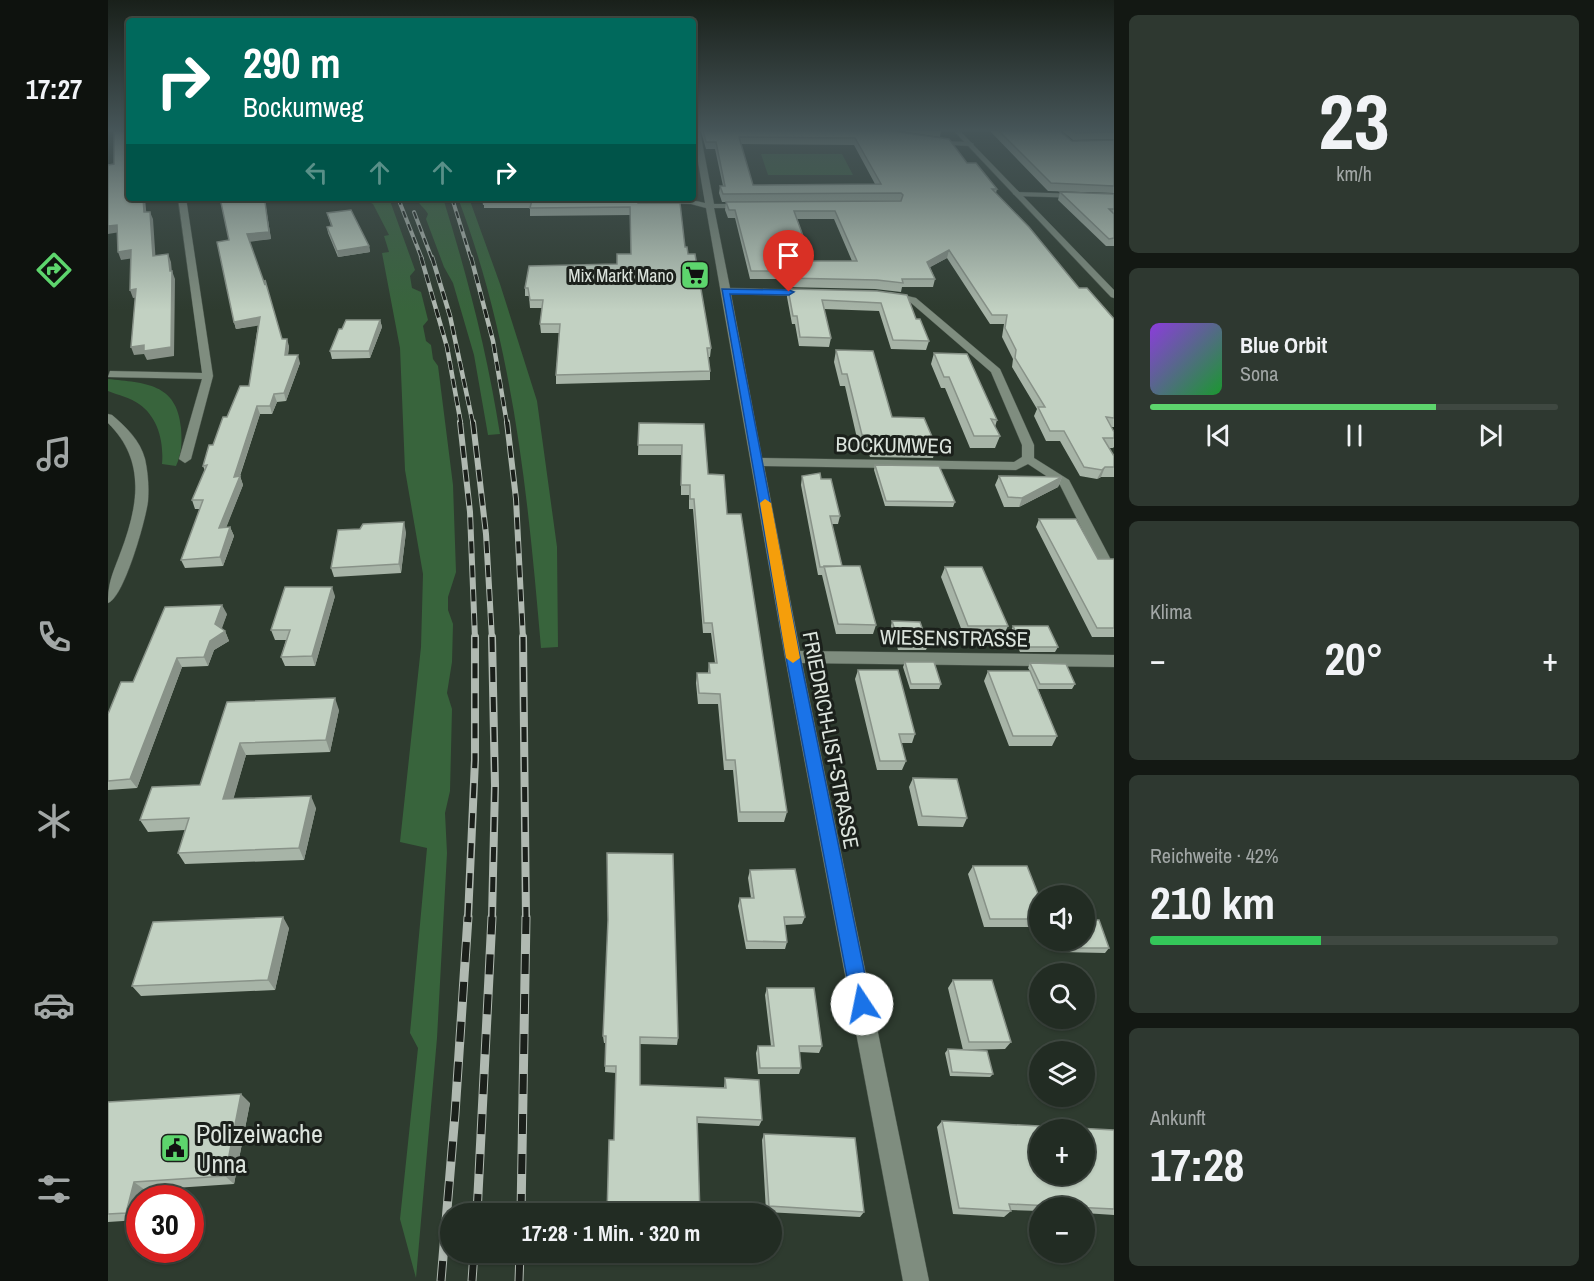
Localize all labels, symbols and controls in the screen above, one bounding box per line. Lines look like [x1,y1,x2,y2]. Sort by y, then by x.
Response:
text: 290 m [243,35,341,91]
icon: right [144,42,222,120]
text: 23 [1318,68,1390,173]
text: 17:27 [26,71,82,107]
text: Bockumweg [243,89,364,125]
icon: left [300,156,333,189]
icon: ahead [363,156,396,189]
icon: ahead [426,156,459,189]
icon: right [489,156,522,189]
text: km/h [1336,160,1372,187]
pin [763,230,814,292]
icon: arrive [772,239,805,272]
icon: directions [33,249,75,291]
supermarket icon: Mix Markt Mano [679,259,711,291]
place label: Mix Markt Mano [568,263,674,288]
text: Blue Orbit [1240,330,1327,360]
text: Sona [1240,360,1278,387]
icon: previous [1202,419,1235,452]
icon: pause [1338,419,1371,452]
icon: next [1474,419,1507,452]
street label: BOCKUMWEG [835,429,953,461]
icon: music [33,433,75,475]
text: Klima [1150,598,1192,625]
icon: phone [33,616,75,658]
street label: WIESENSTRASSE [880,622,1028,654]
text: 20° [1324,628,1384,689]
street label: FRIEDRICH-LIST-STRASSE [796,629,866,851]
text: − [1150,637,1166,681]
text: + [1542,637,1558,681]
icon: climate [33,800,75,842]
text: Reichweite · 42% [1150,842,1279,869]
text: 210 km [1150,872,1275,933]
map controls [1029,885,1095,1263]
button: sound [1029,885,1095,951]
button: search [1029,963,1095,1029]
position arrow [830,972,894,1036]
icon: car [33,984,75,1026]
button: layers [1029,1041,1095,1107]
text: Ankunft [1150,1104,1206,1131]
place label: Polizeiwache Unna [196,1116,323,1181]
button: + [1029,1119,1095,1185]
public building icon: Polizeiwache Unna [159,1132,191,1164]
text: 17:28 [1150,1134,1244,1195]
icon: filters [33,1168,75,1210]
speed limit sign: 30 [126,1185,204,1263]
button: − [1029,1197,1095,1263]
text: 17:28 · 1 Min. · 320 m [522,1218,700,1248]

